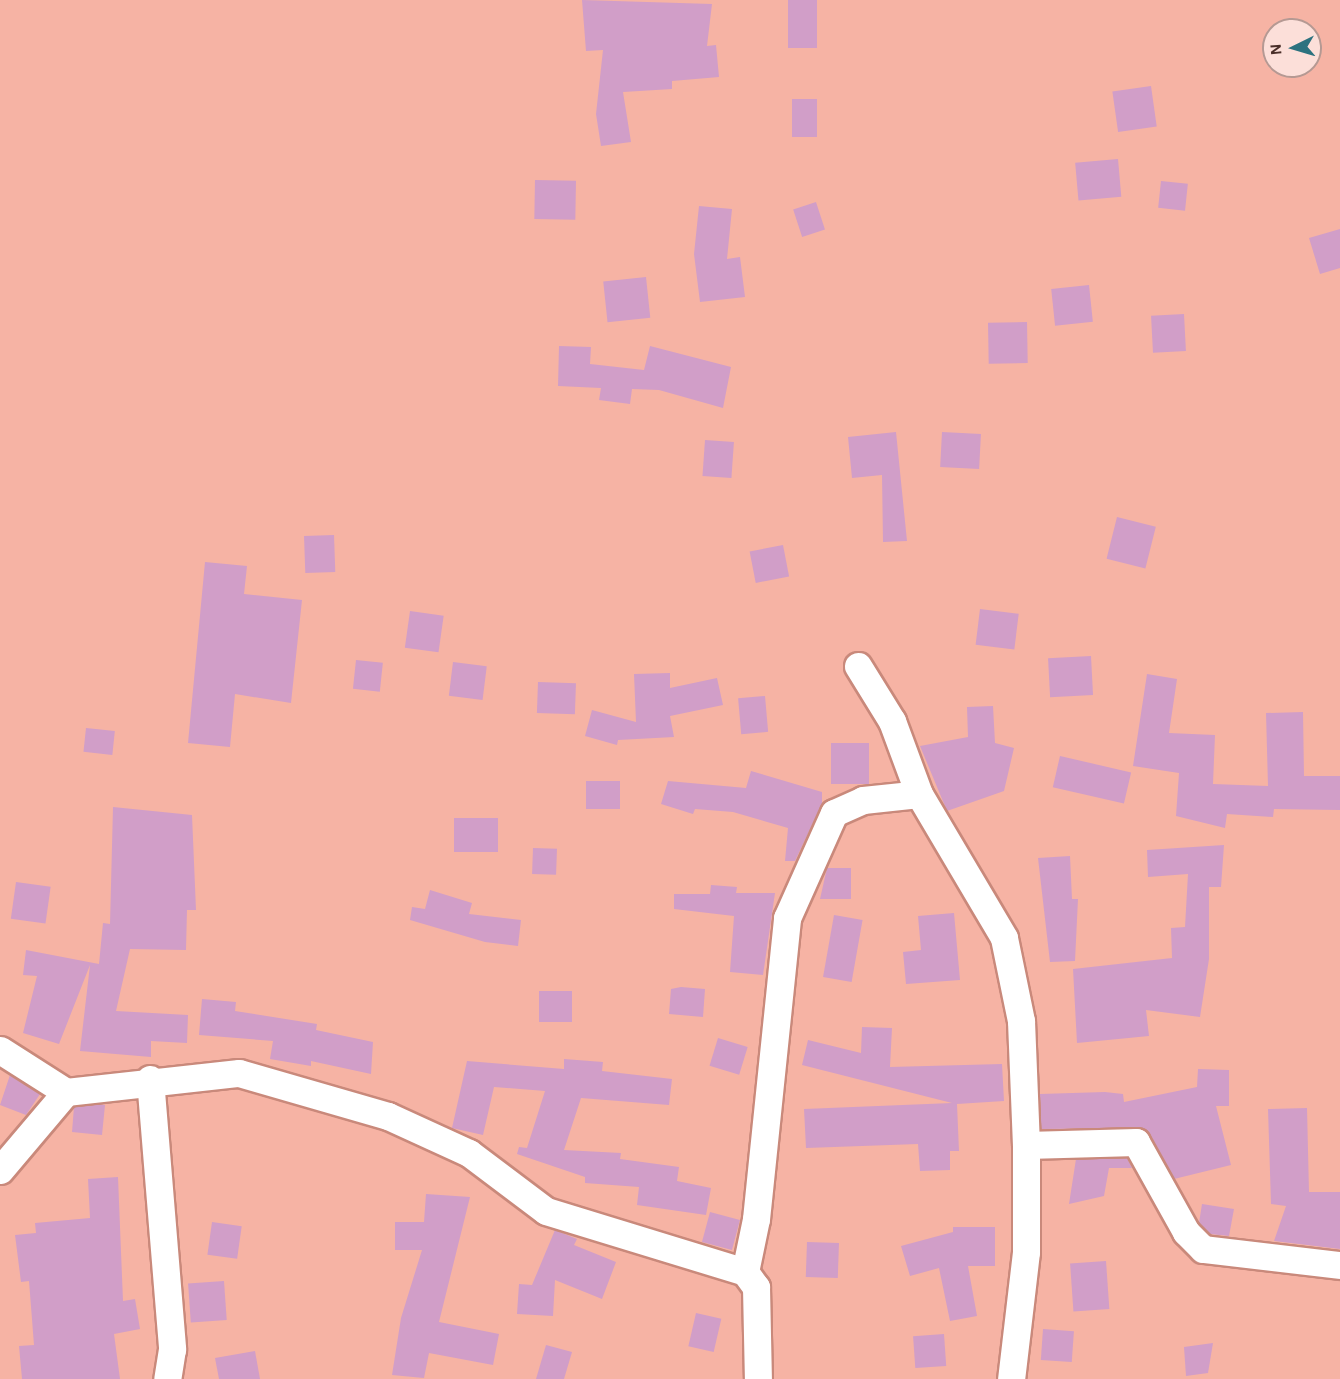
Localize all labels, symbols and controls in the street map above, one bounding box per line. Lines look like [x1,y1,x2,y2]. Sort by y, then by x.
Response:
north arrow [1262,18,1322,78]
text: N [1268,43,1285,56]

